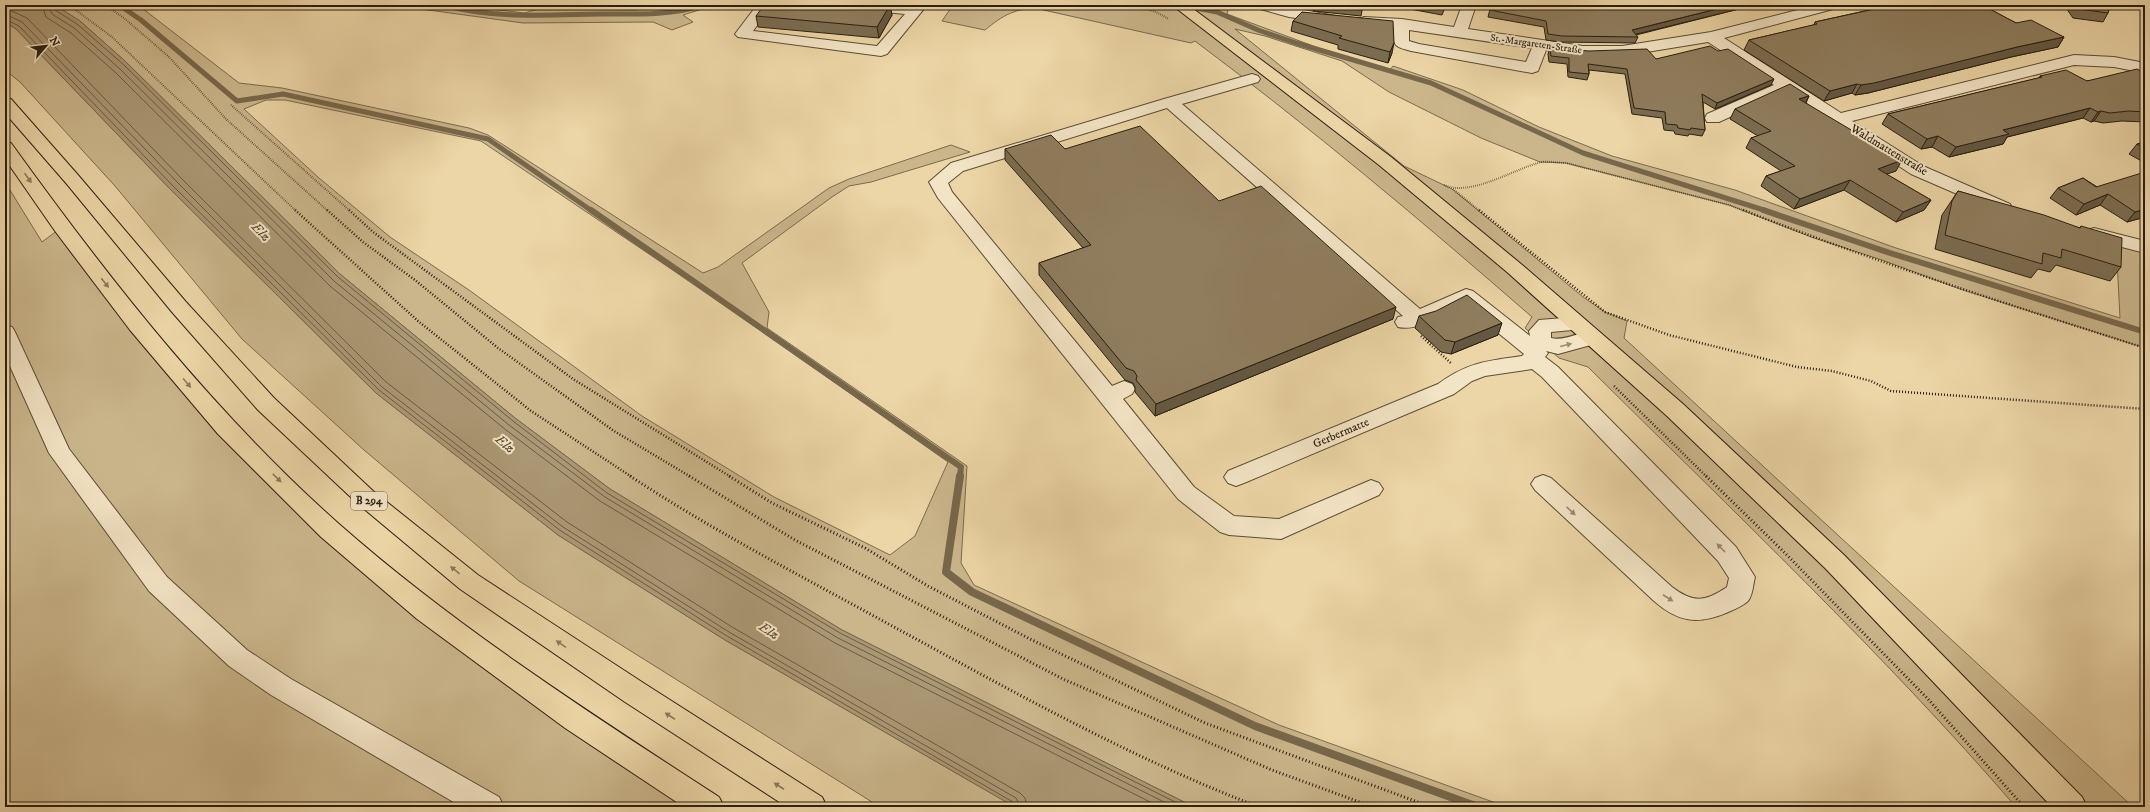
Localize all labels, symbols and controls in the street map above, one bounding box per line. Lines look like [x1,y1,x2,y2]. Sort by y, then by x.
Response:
north arrow [26,26,66,66]
street label: St.-Margareten-Straße [1490,32,1582,56]
text: N [46,35,62,49]
street label: Waldmattenstraße [1847,120,1930,179]
one-way arrow [24,173,32,183]
water label: Elz [248,218,274,245]
one-way arrow [101,277,109,288]
one-way arrow [1560,342,1572,348]
one-way arrow [183,378,192,388]
street label: Gerbermatte [1311,414,1371,452]
water label: Elz [491,431,518,457]
one-way arrow [272,473,282,482]
road number: B 294 [351,492,387,510]
one-way arrow [1566,506,1576,515]
one-way arrow [1716,543,1726,553]
one-way arrow [449,566,460,575]
one-way arrow [1662,594,1674,601]
water label: Elz [755,618,782,643]
one-way arrow [556,640,567,648]
one-way arrow [665,712,675,720]
one-way arrow [774,782,784,790]

